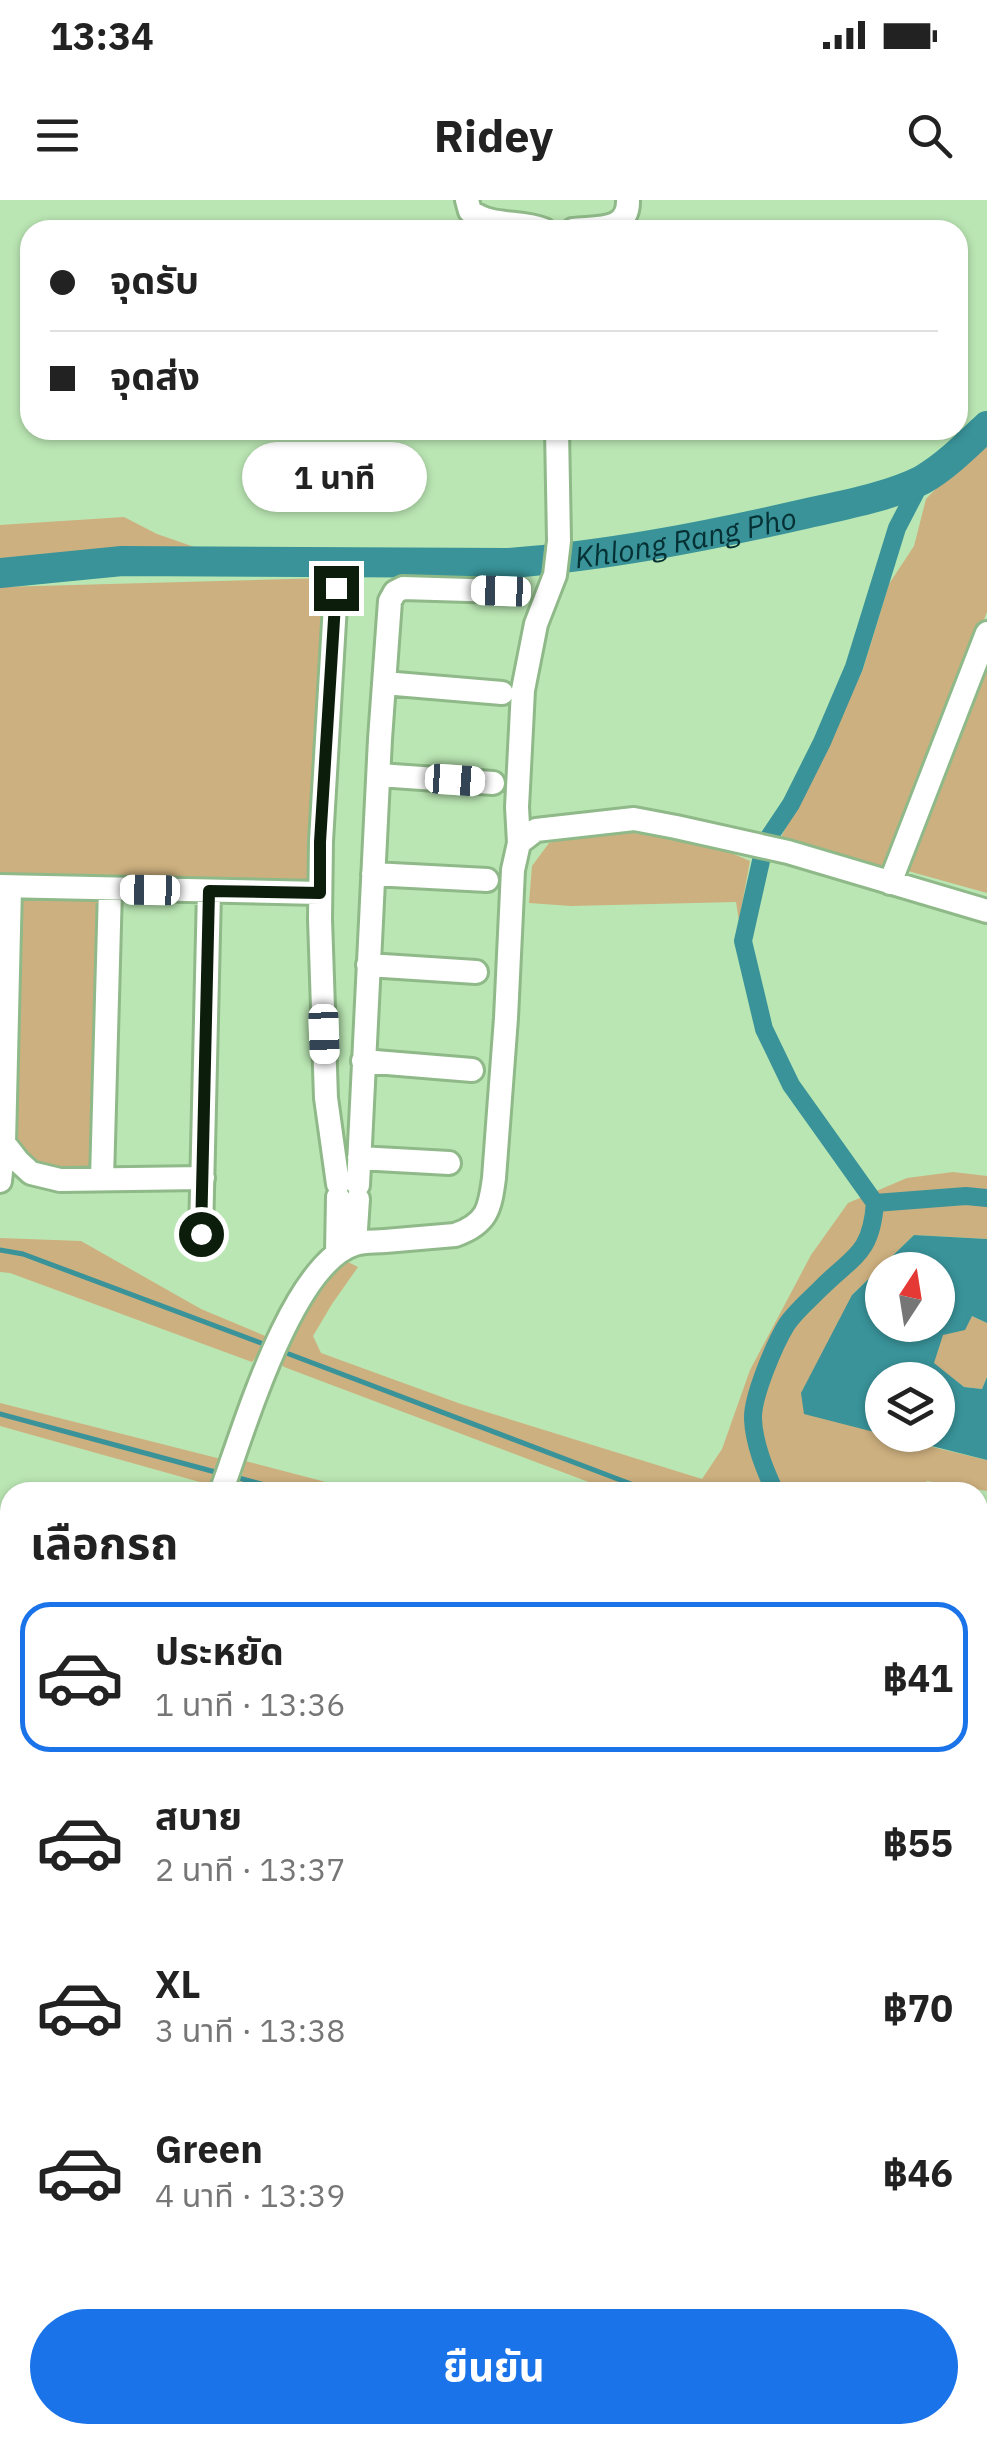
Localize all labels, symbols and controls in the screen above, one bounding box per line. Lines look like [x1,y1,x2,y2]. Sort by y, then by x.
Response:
text: 13:34 [50,11,154,60]
text: Ridey [434,106,553,164]
icon: menu [30,108,85,163]
icon: search [902,108,957,163]
text: จุดรับ [110,255,199,304]
text: จุดส่ง [110,351,200,400]
callout: 1 นาที [244,443,428,513]
text: 1 นาที [294,456,375,498]
water label: Khlong Rang Pho [572,497,800,576]
route end [314,566,359,611]
car [470,575,532,607]
car [424,763,486,797]
car [120,874,180,906]
car [308,1003,340,1065]
route start [179,1212,224,1257]
north arrow [865,1252,955,1342]
map controls [865,1252,955,1452]
button: layers [865,1362,955,1452]
text: เลือกรถ [30,1513,178,1571]
text: ประหยัด [155,1626,284,1675]
icon: car [35,1632,125,1722]
text: ฿41 [882,1653,953,1702]
text: 1 นาที · 13:36 [155,1683,346,1725]
text: สบาย [155,1791,242,1840]
icon: car [35,1797,125,1887]
text: ฿55 [882,1818,953,1867]
text: 2 นาที · 13:37 [155,1848,346,1890]
text: XL [155,1959,201,2008]
icon: car [35,1962,125,2052]
text: ฿70 [882,1983,953,2032]
text: 3 นาที · 13:38 [155,2009,346,2051]
text: Green [155,2124,263,2173]
icon: car [35,2127,125,2217]
text: ฿46 [882,2148,953,2197]
text: 4 นาที · 13:39 [155,2174,346,2216]
button: ยืนยัน [30,2309,958,2424]

